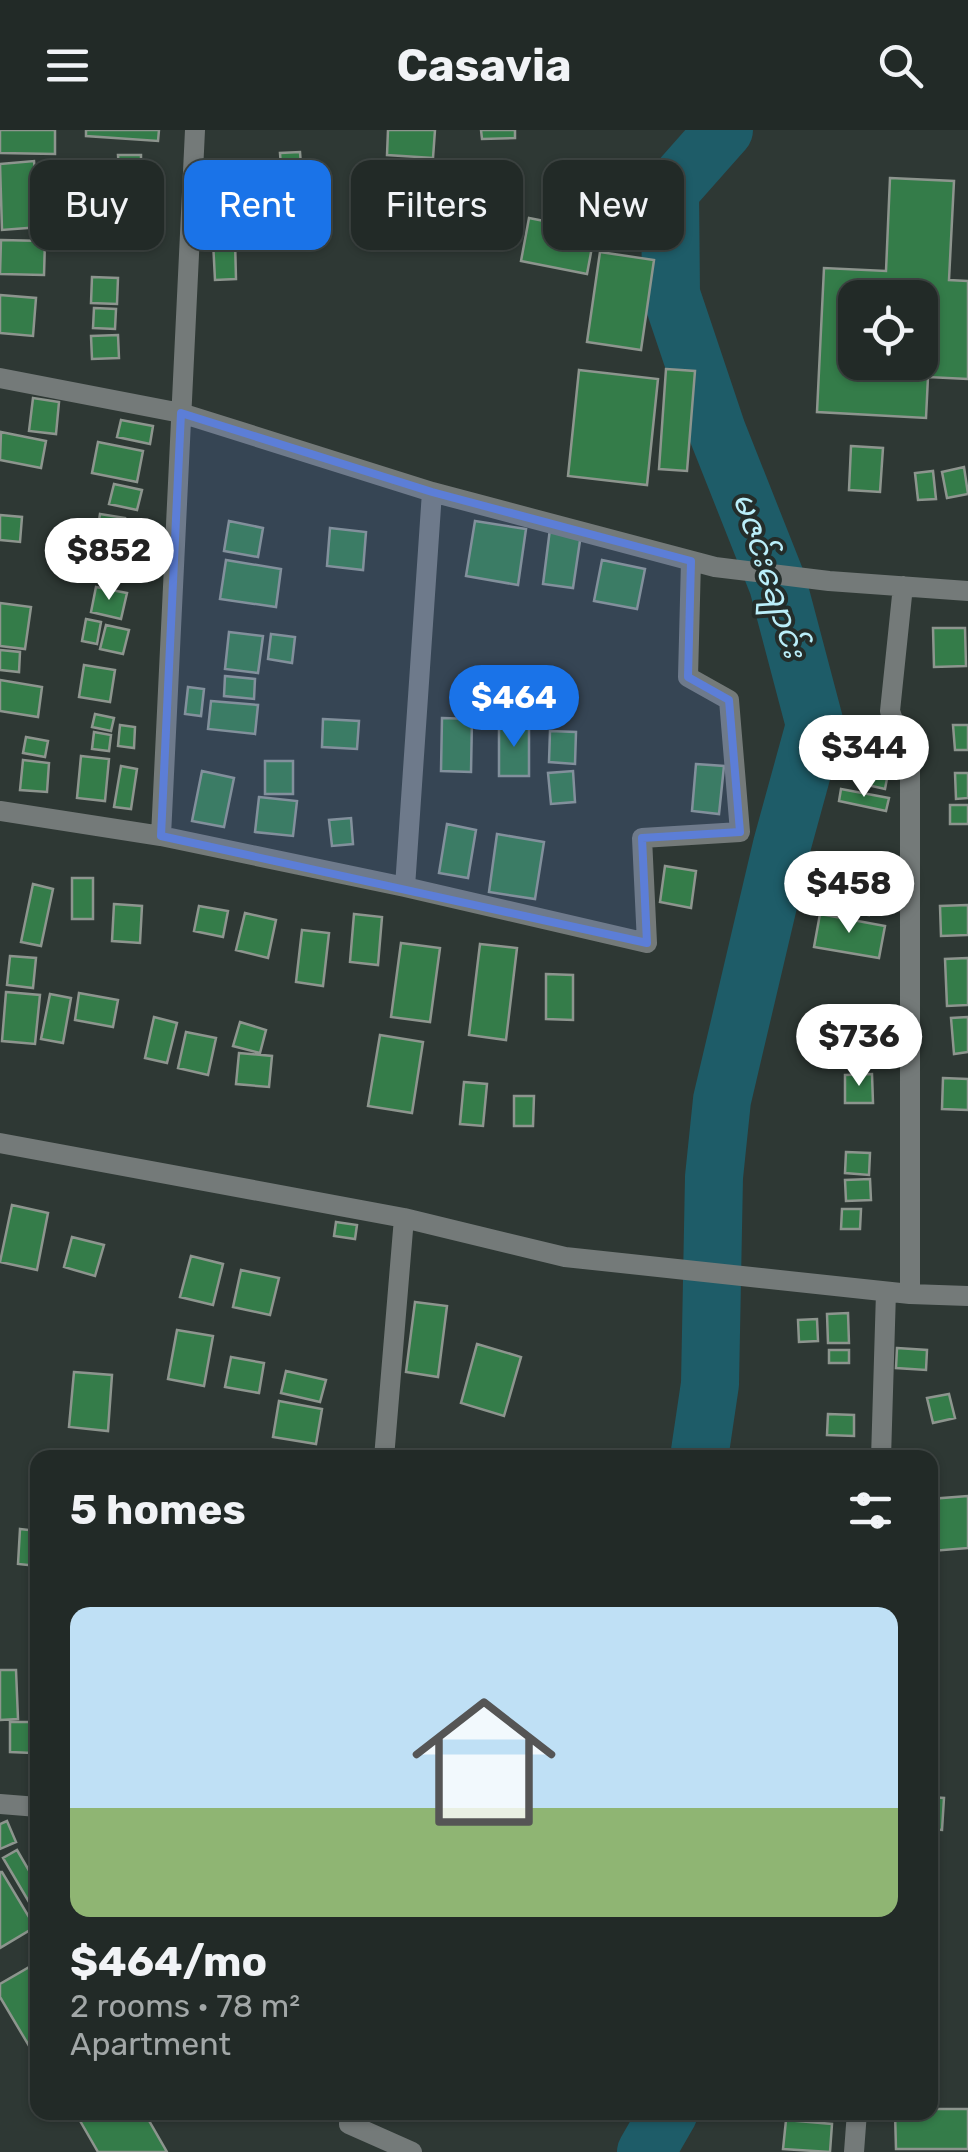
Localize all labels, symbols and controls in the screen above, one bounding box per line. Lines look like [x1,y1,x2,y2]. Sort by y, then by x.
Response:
icon: menu [40,38,95,93]
icon: search [873,38,928,93]
text: Casavia [396,39,572,92]
chip: Buy [30,160,164,250]
chip: Rent [184,160,331,250]
chip: Filters [351,160,523,250]
chip: New [543,160,684,250]
map controls [838,280,938,380]
button: locate [838,280,938,380]
water label: မဇင်းချောင်း [719,487,818,666]
pin: $852 [50,518,168,603]
text: $852 [67,531,151,569]
pin: $464 [455,665,573,750]
text: $464 [471,678,557,716]
pin: $344 [805,715,923,800]
text: $344 [821,728,907,766]
pin: $458 [790,851,908,936]
text: $458 [806,864,892,902]
pin: $736 [800,1004,918,1089]
text: $736 [818,1017,900,1055]
icon: filters [843,1483,898,1538]
text: 5 homes [70,1485,246,1535]
icon: home [394,1672,574,1852]
text: $464/mo [70,1937,267,1987]
text: 2 rooms · 78 m² [70,1987,300,2025]
text: Apartment [70,2025,231,2063]

